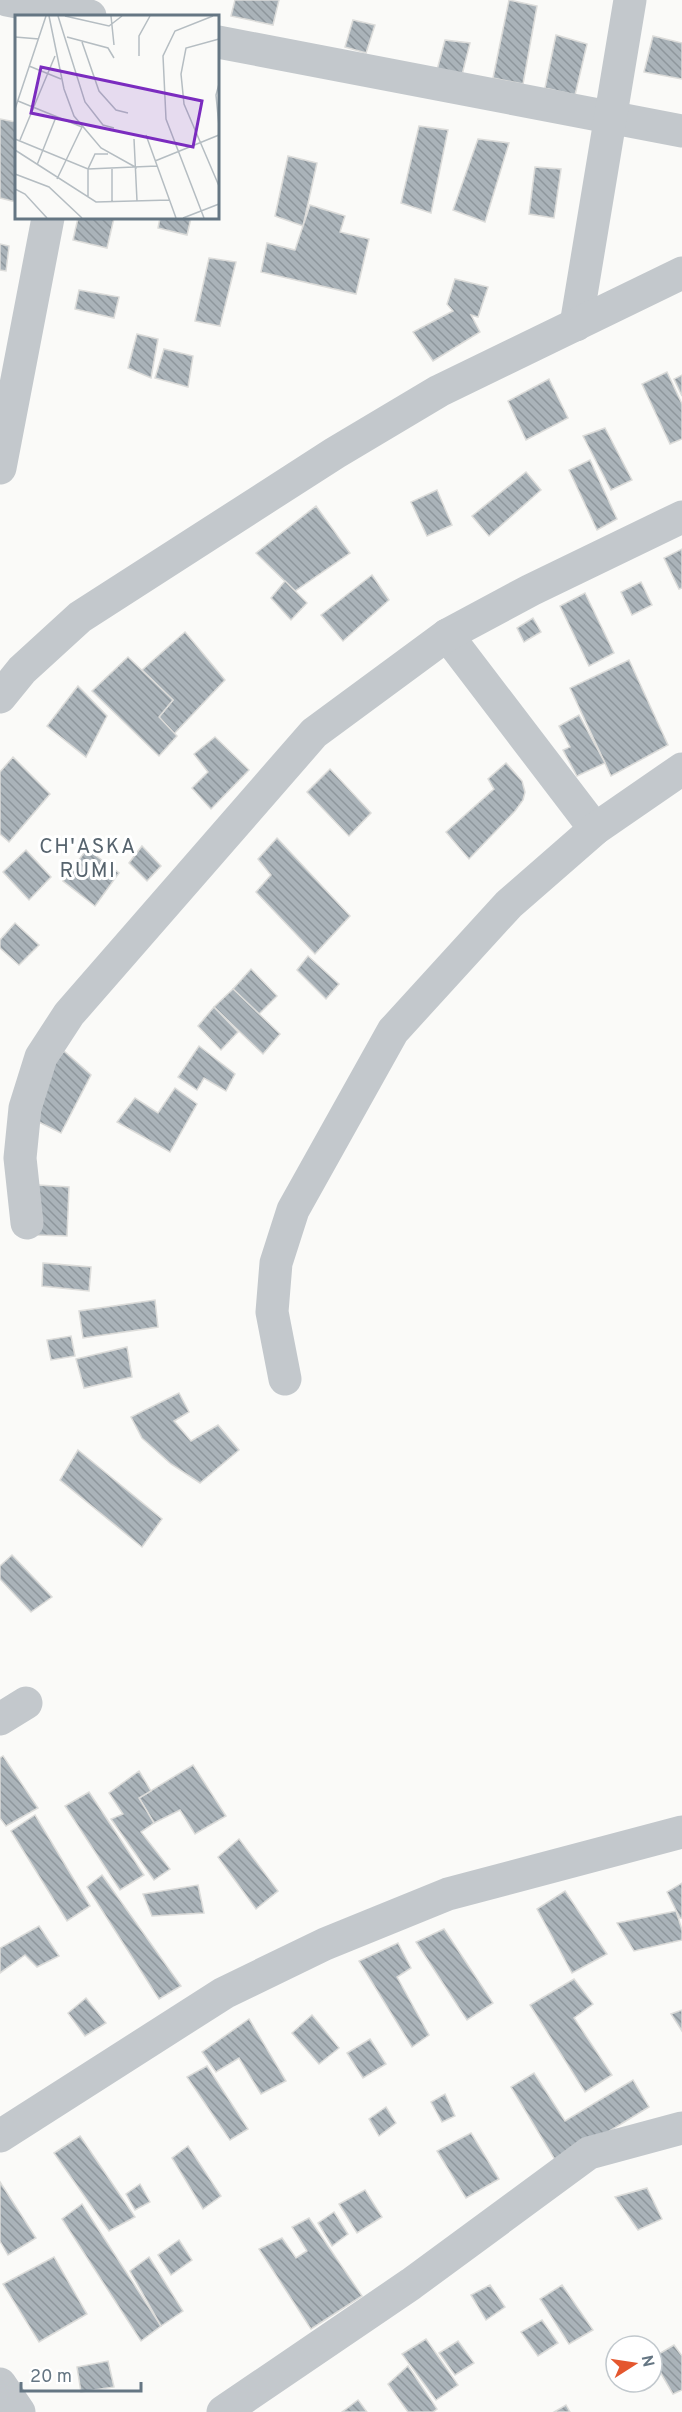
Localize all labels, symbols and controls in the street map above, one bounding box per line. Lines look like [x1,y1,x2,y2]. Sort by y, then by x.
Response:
inset map [15,15,219,219]
district label: CH'ASKA RUMI [39,834,137,885]
north arrow [604,2334,664,2394]
text: N [636,2354,658,2369]
scale bar [21,2355,141,2393]
text: 20 m [30,2366,72,2389]

